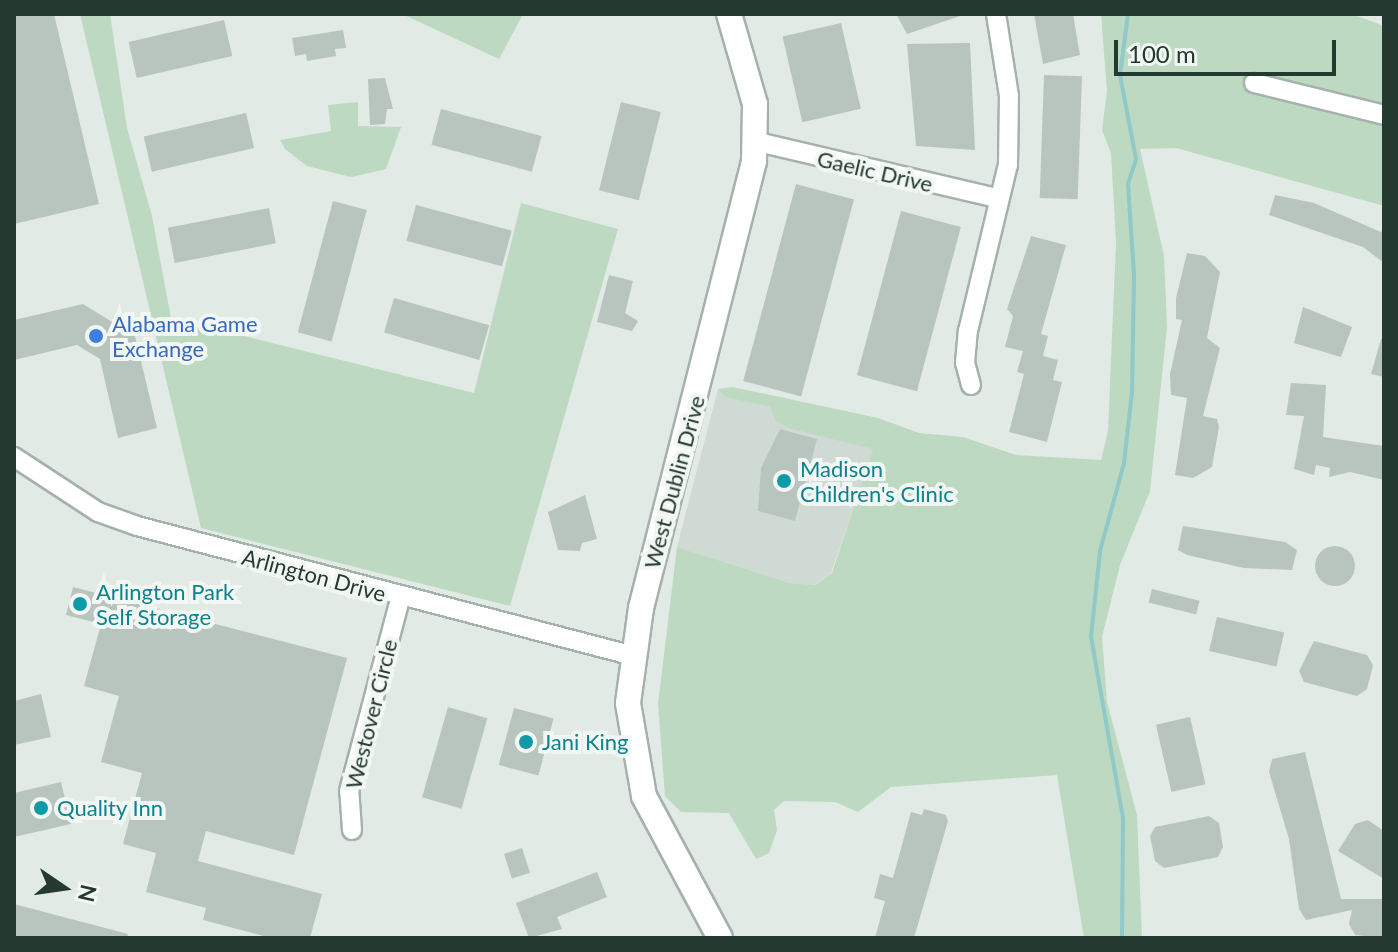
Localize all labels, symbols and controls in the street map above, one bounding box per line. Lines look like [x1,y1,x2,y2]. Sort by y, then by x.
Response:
scale bar [1118,24,1340,74]
text: 100 m [1128,39,1196,68]
street label: Gaelic Drive [815,145,935,197]
place label: Alabama Game Exchange [112,310,258,362]
marker: Alabama Game Exchange [87,327,105,345]
street label: West Dublin Drive [638,393,710,571]
place label: Madison Children's Clinic [800,455,954,506]
marker: Madison Children's Clinic [775,472,793,490]
street label: Arlington Drive [239,543,389,607]
place label: Arlington Park Self Storage [96,578,234,630]
marker: Arlington Park Self Storage [71,595,89,613]
street label: Westover Circle [340,636,402,792]
place label: Jani King [542,729,629,755]
marker: Jani King [517,733,535,751]
place label: Quality Inn [57,795,164,821]
marker: Quality Inn [32,799,50,817]
north arrow [24,848,104,928]
text: N [73,882,103,905]

